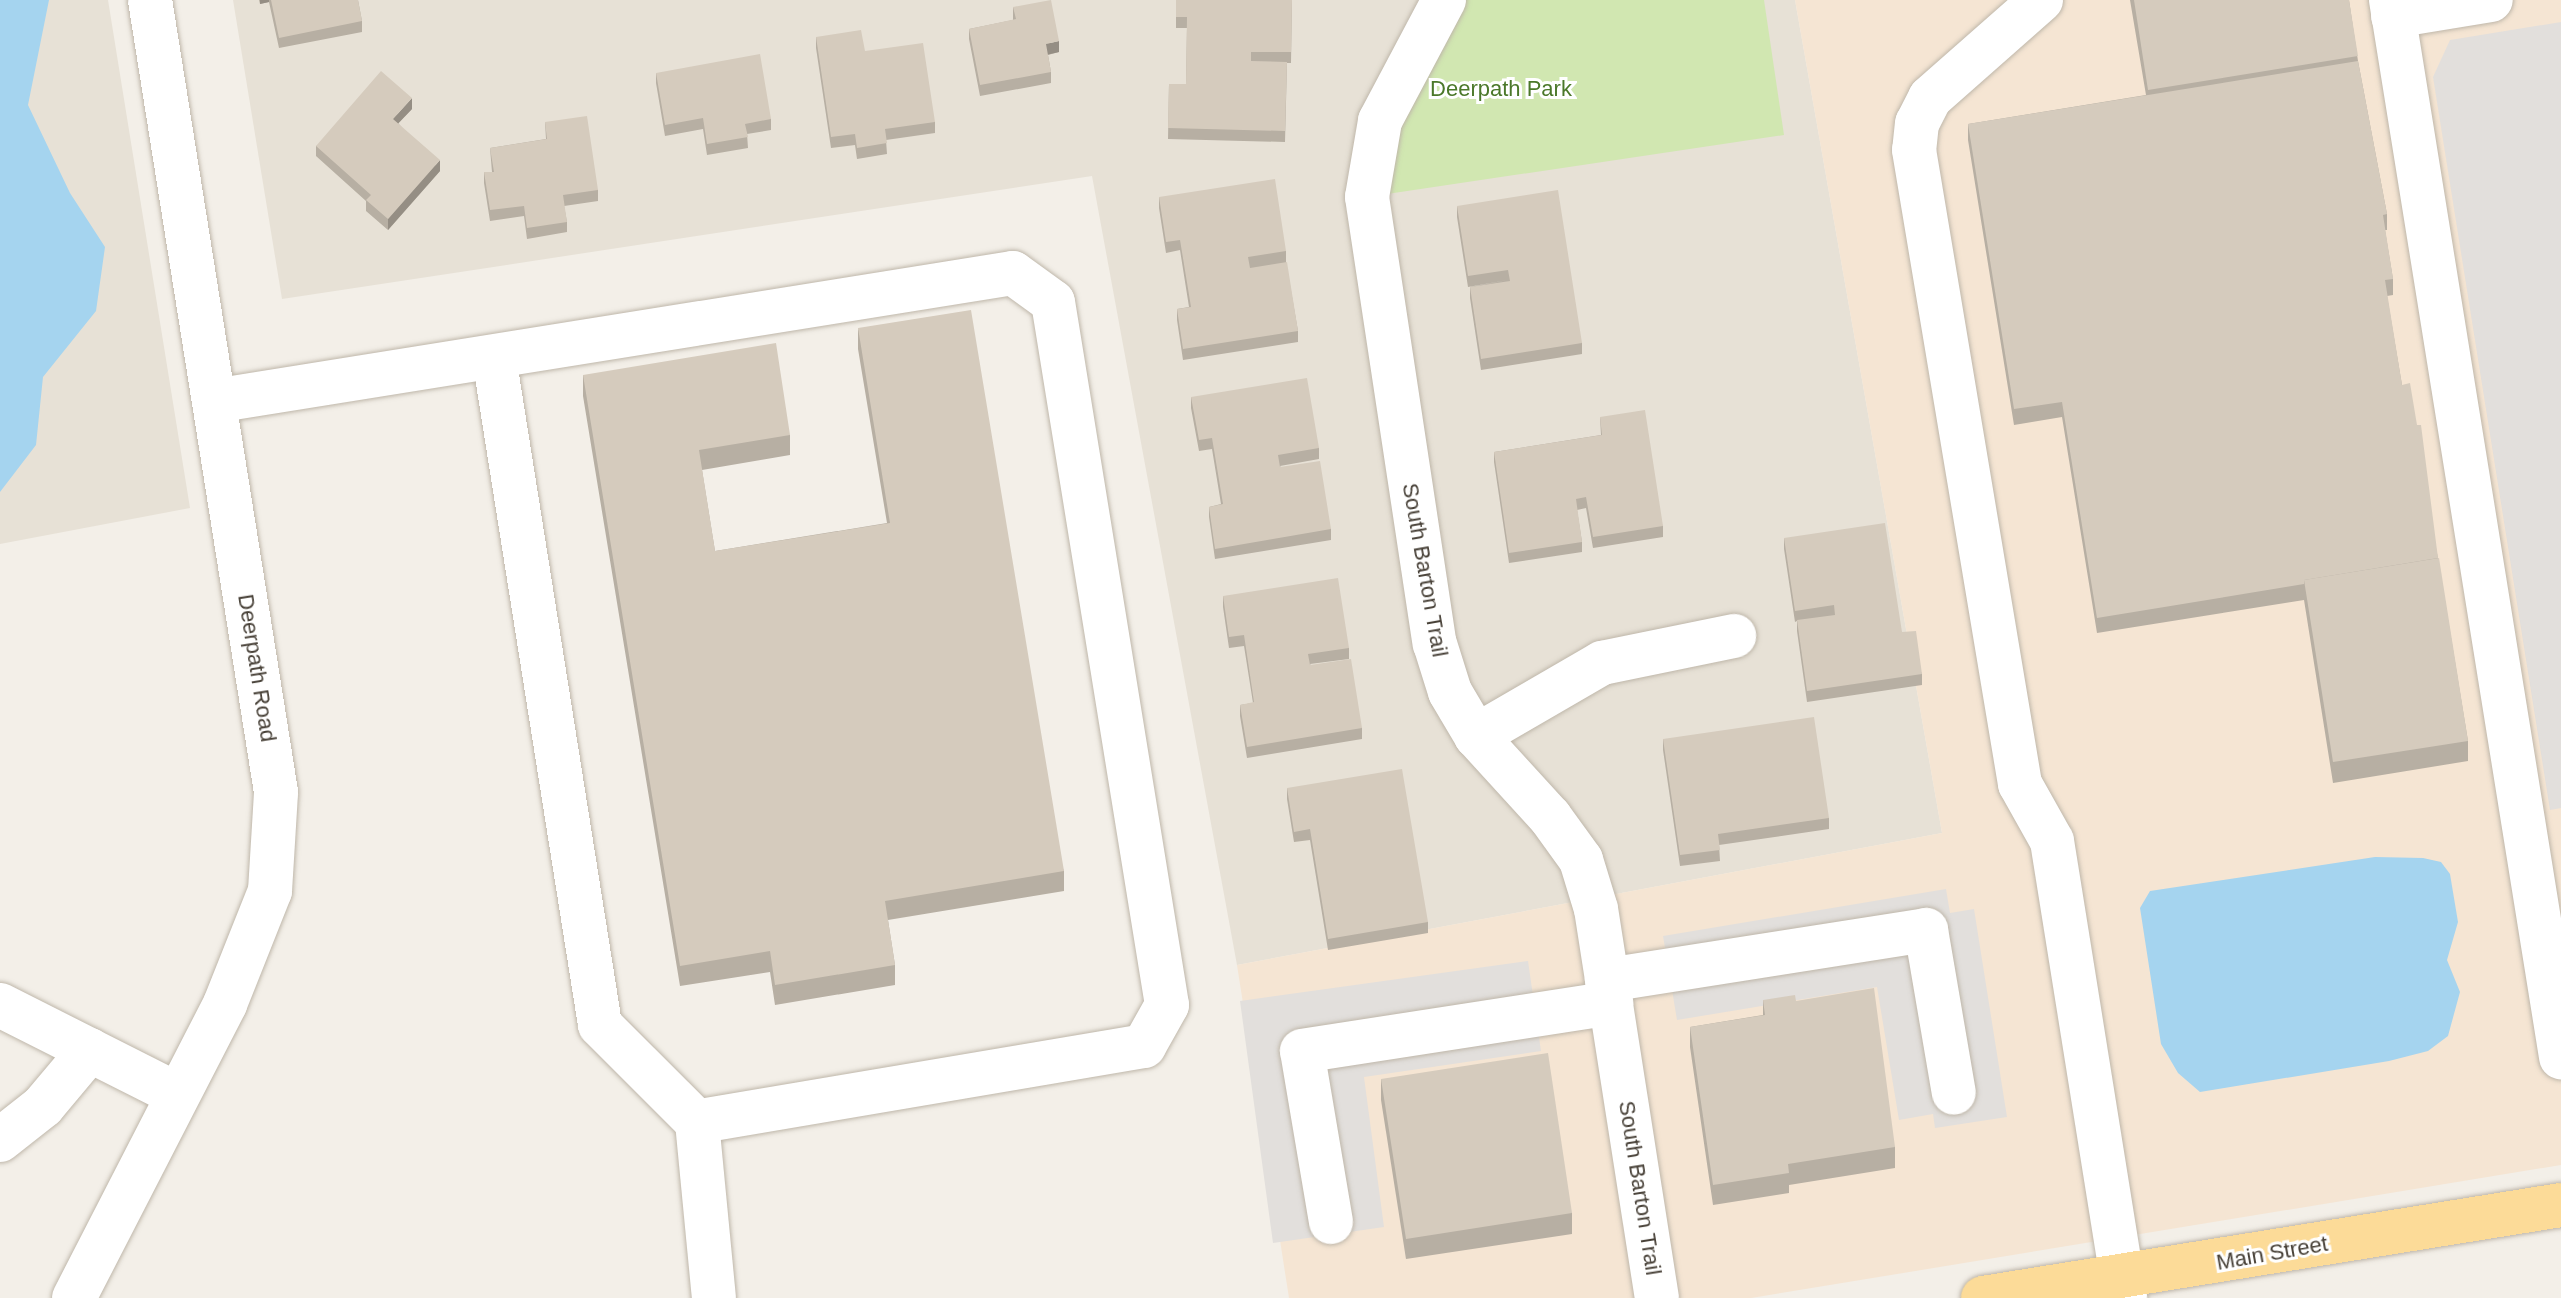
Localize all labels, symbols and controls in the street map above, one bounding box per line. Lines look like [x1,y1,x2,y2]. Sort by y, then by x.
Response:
park label: Deerpath Park [1430,76,1572,102]
street label: South Barton Trail [1397,481,1453,659]
street label: Deerpath Road [232,592,282,744]
street label: South Barton Trail [1613,1099,1667,1277]
street label: Main Street [2214,1230,2330,1276]

